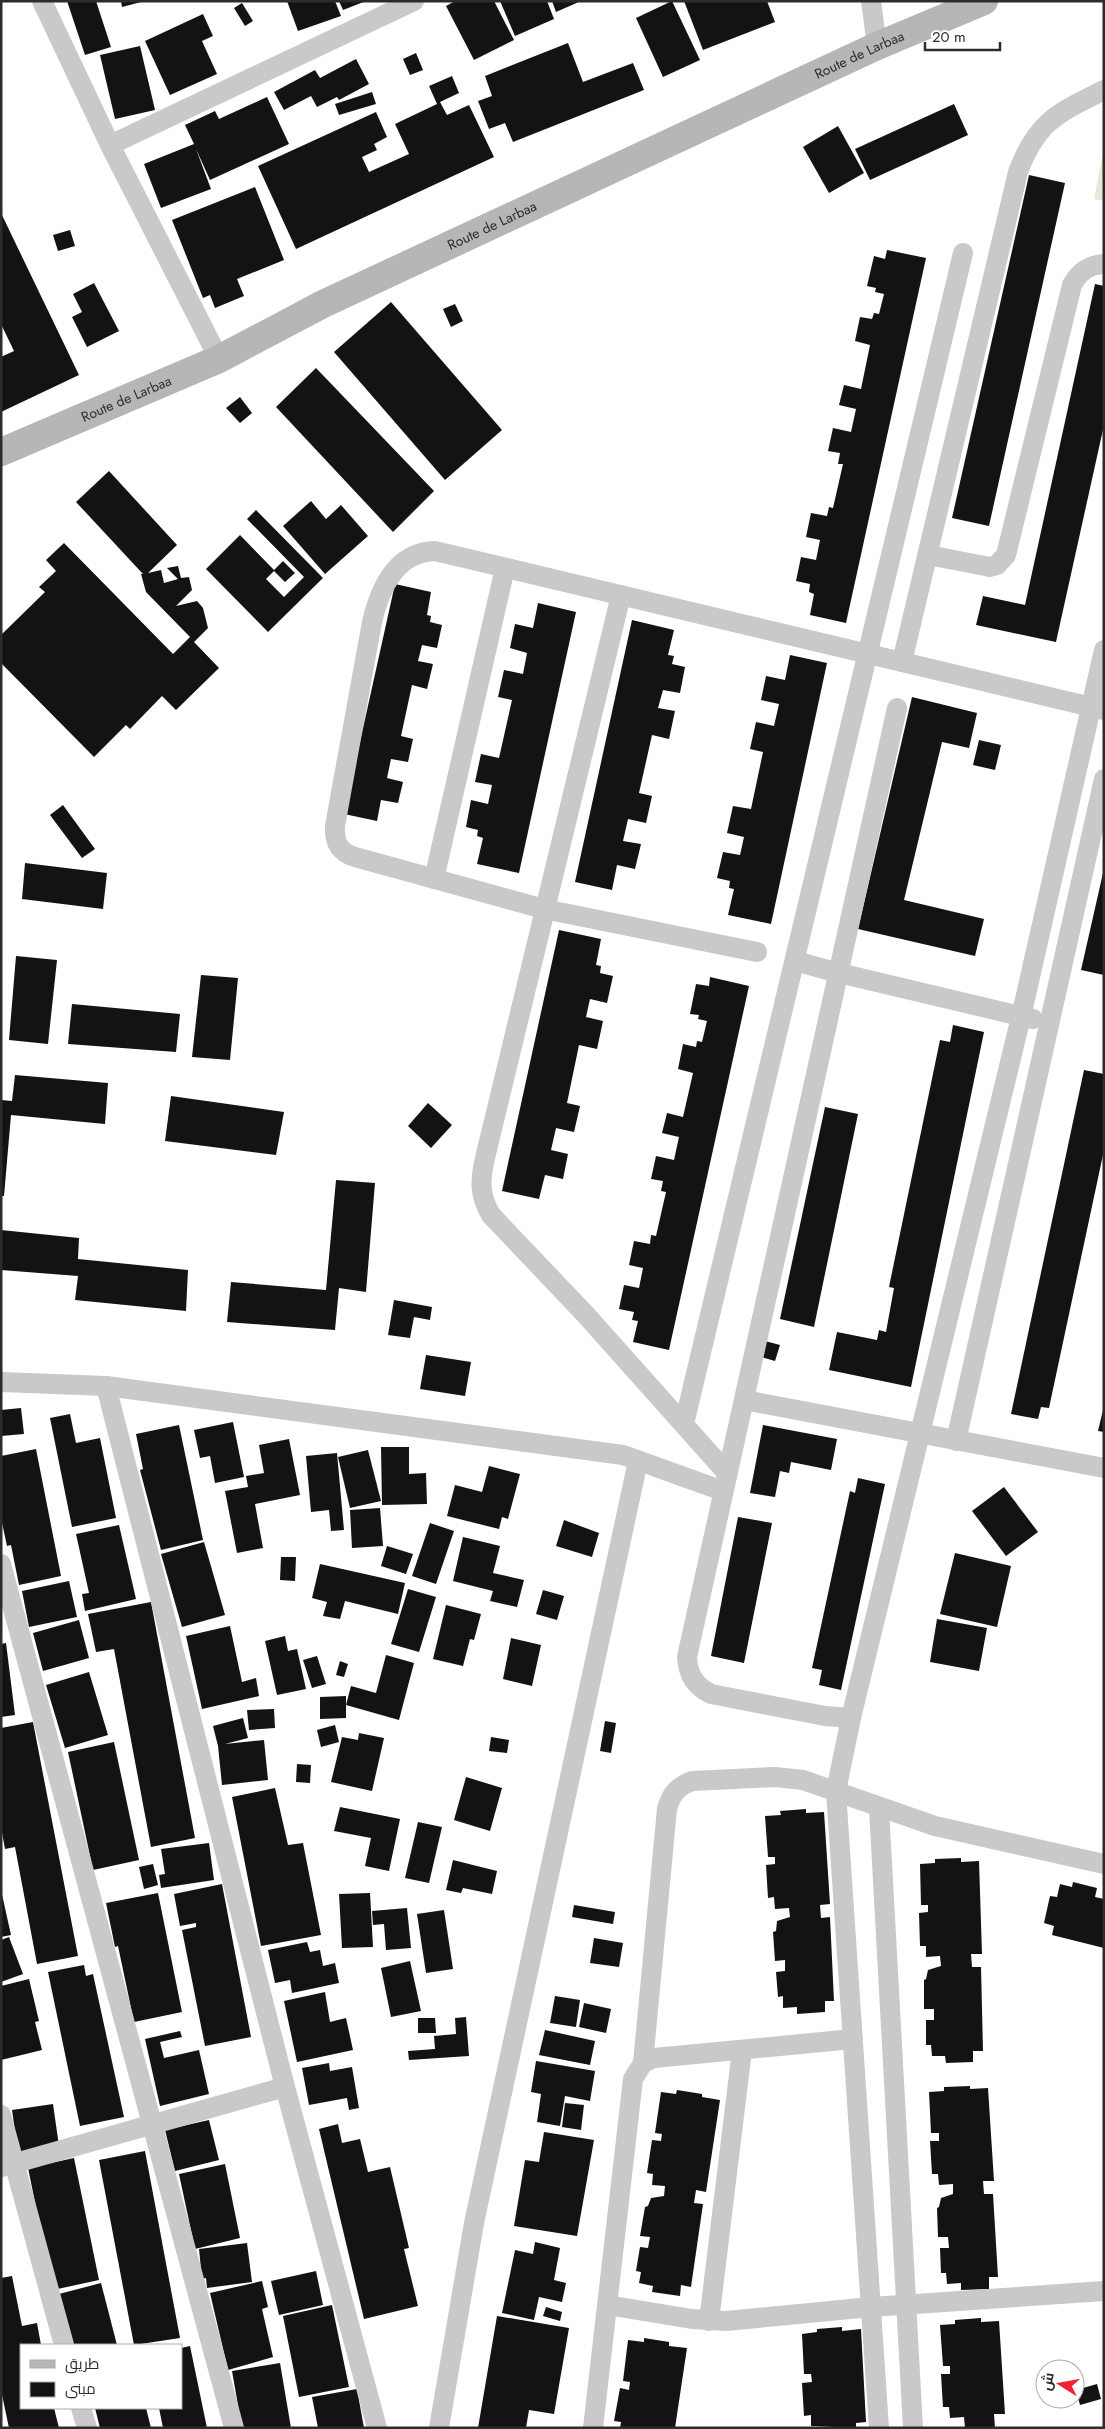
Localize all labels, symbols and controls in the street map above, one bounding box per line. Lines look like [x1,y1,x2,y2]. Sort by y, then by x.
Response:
scale bar [925,20,1000,52]
street label: Route de Larbaa [811,26,907,84]
text: 20 m [932,26,966,48]
street label: Route de Larbaa [444,196,540,255]
street label: Route de Larbaa [78,371,174,427]
legend [20,2344,182,2409]
text: طريق [65,2353,99,2375]
north arrow [1035,2359,1085,2409]
text: ش [1036,2371,1059,2392]
text: مبنى [65,2378,96,2400]

